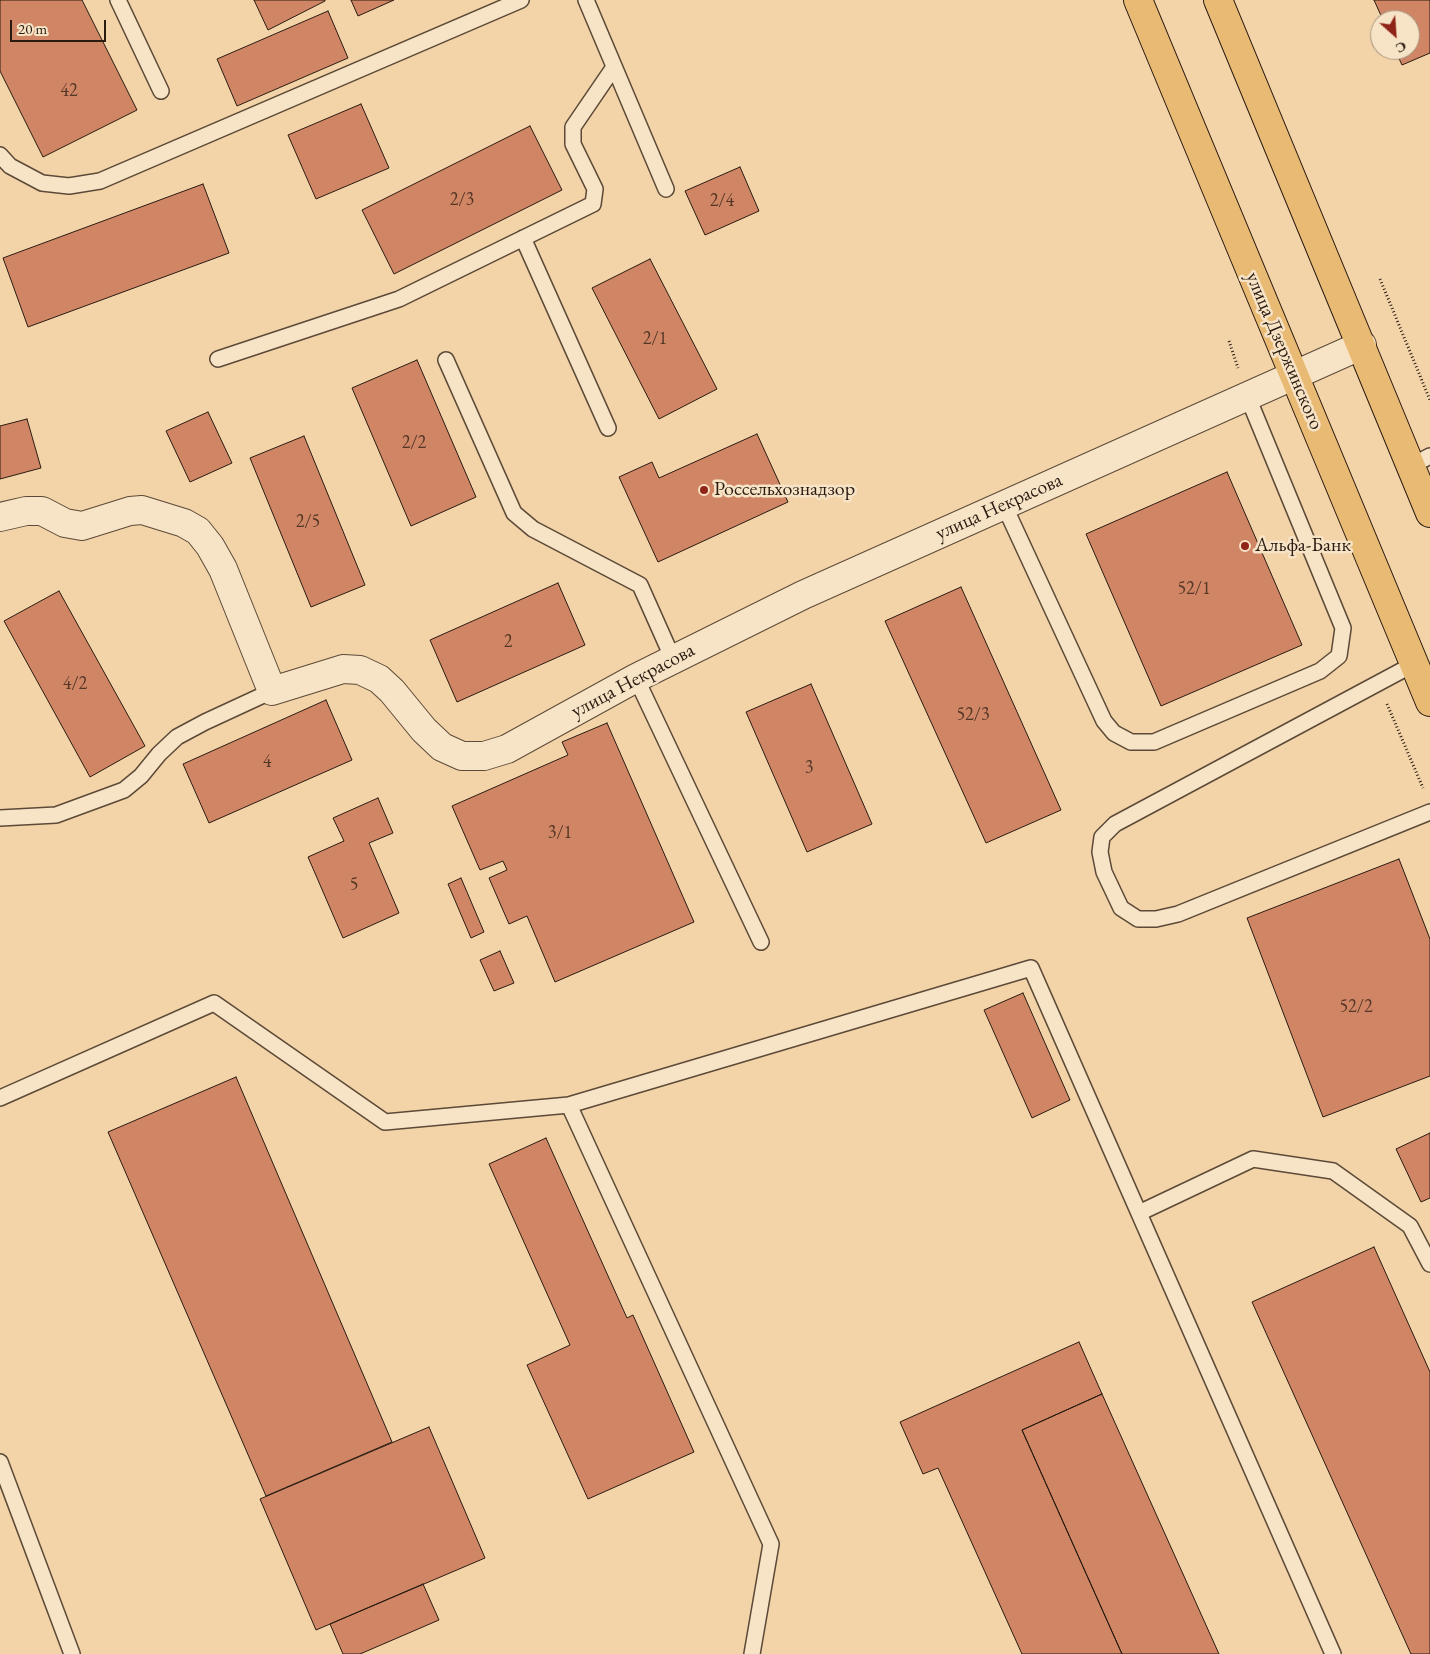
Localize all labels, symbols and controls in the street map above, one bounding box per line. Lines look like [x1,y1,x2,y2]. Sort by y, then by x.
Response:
scale bar [12,10,109,42]
north arrow [1370,10,1420,60]
text: 20 m [18,19,47,38]
text: С [1393,37,1410,58]
house number: 42 [60,80,78,102]
house number: 2/3 [450,189,474,211]
house number: 2/4 [710,190,734,212]
street label: улица Дзержинского [1240,269,1328,433]
house number: 2/1 [643,328,667,350]
house number: 2/2 [402,432,426,454]
street label: улица Некрасова [932,468,1066,546]
place label: Россельхознадзор [714,478,855,502]
marker: Россельхознадзор [698,484,710,496]
house number: 2/5 [296,511,320,533]
place label: Альфа-Банк [1255,534,1351,558]
marker: Альфа-Банк [1239,540,1251,552]
house number: 52/1 [1177,578,1211,600]
house number: 2 [504,631,512,653]
street label: улица Некрасова [567,638,699,724]
house number: 4/2 [63,673,87,695]
house number: 52/3 [956,704,990,726]
house number: 4 [263,751,271,773]
house number: 3 [805,757,813,779]
house number: 3/1 [548,822,572,844]
house number: 5 [350,874,358,896]
house number: 52/2 [1339,996,1373,1018]

